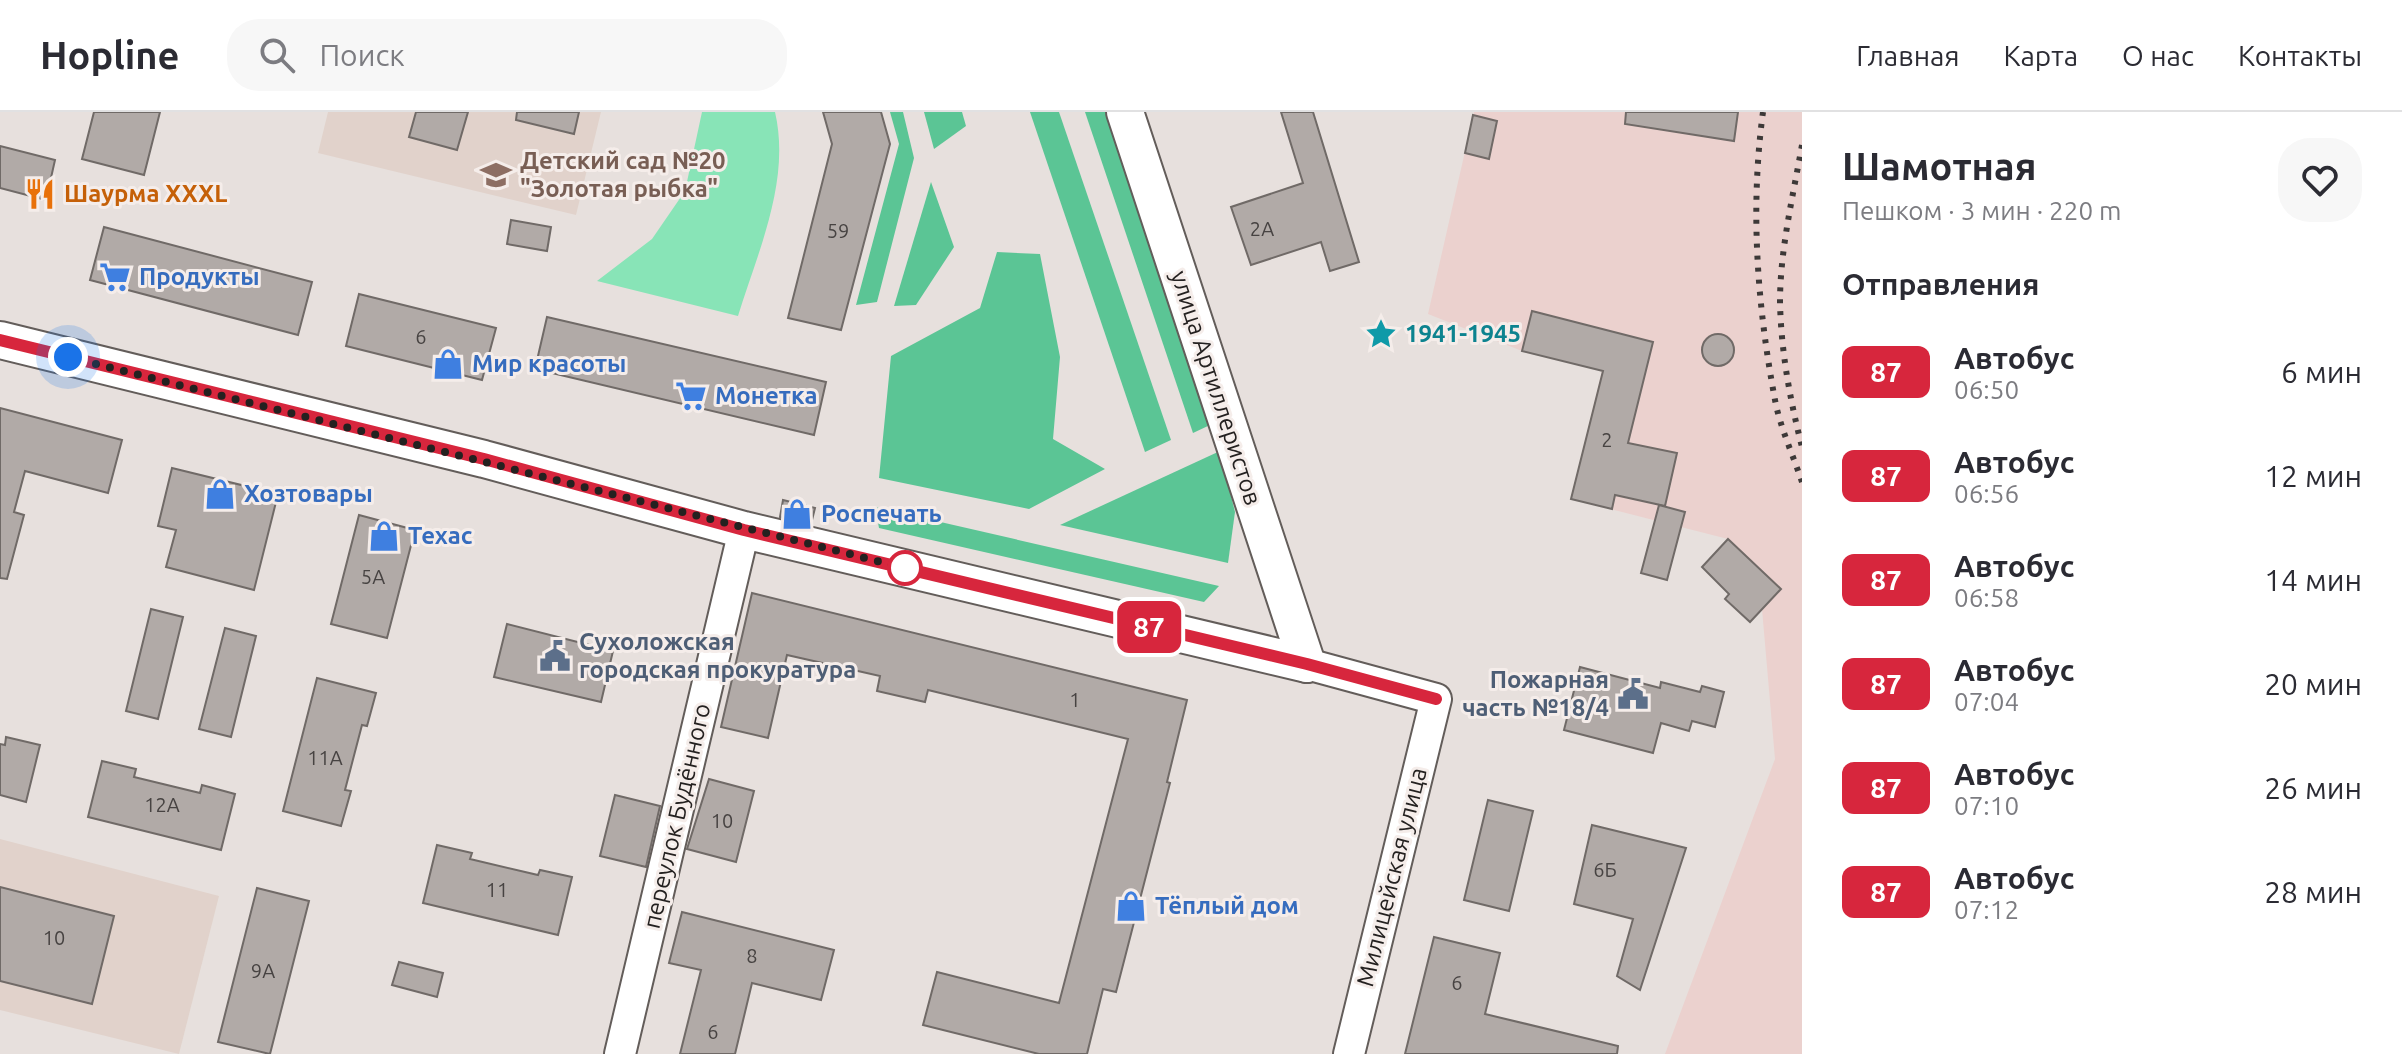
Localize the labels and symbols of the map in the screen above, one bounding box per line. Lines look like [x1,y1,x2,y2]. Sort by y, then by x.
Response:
place label: Детский сад №20 "Золотая рыбка" [520,147,726,202]
school or university icon: Детский сад №20 "Золотая рыбка" [479,158,513,192]
restaurant icon: Шаурма XXXL [23,177,57,211]
place label: Шаурма XXXL [64,180,227,207]
house number: 2А [1250,217,1274,240]
house number: 59 [827,219,849,242]
supermarket icon: Продукты [98,260,132,294]
place label: Продукты [139,263,260,290]
street label: улица Артиллеристов [1166,267,1267,508]
place icon: 1941-1945 [1364,317,1398,351]
place label: 1941-1945 [1405,320,1521,347]
house number: 6 [415,325,427,348]
your location [48,337,88,377]
shop icon: Мир красоты [431,347,465,381]
place label: Мир красоты [472,350,626,377]
supermarket icon: Монетка [674,379,708,413]
place label: Монетка [715,382,817,409]
house number: 2 [1601,428,1613,451]
shop icon: Хозтовары [203,477,237,511]
place label: Хозтовары [244,480,373,507]
shop icon: Роспечать [780,497,814,531]
place label: Роспечать [821,500,942,527]
shop icon: Техас [367,519,401,553]
place label: Техас [408,522,473,549]
unlabelled marker [888,551,922,585]
house number: 5А [361,565,385,588]
line badge: 87 [1113,601,1185,653]
place label: Сухоложская городская прокуратура [579,628,856,683]
public building icon: Сухоложская городская прокуратура [538,639,572,673]
place label: Пожарная часть №18/4 [1462,666,1609,721]
public building icon: Пожарная часть №18/4 [1616,677,1650,711]
house number: 1 [1069,688,1081,711]
street label: переулок Будённого [637,701,716,931]
house number: 11А [307,746,343,769]
street label: Милицейская улица [1351,765,1432,989]
house number: 12А [144,793,180,816]
house number: 10 [711,809,733,832]
house number: 6Б [1593,858,1617,881]
house number: 11 [486,878,508,901]
shop icon: Тёплый дом [1114,889,1148,923]
place label: Тёплый дом [1155,892,1299,919]
house number: 10 [43,926,65,949]
house number: 8 [746,944,758,967]
house number: 9А [251,959,275,982]
house number: 6 [1451,971,1463,994]
house number: 6 [707,1020,719,1043]

